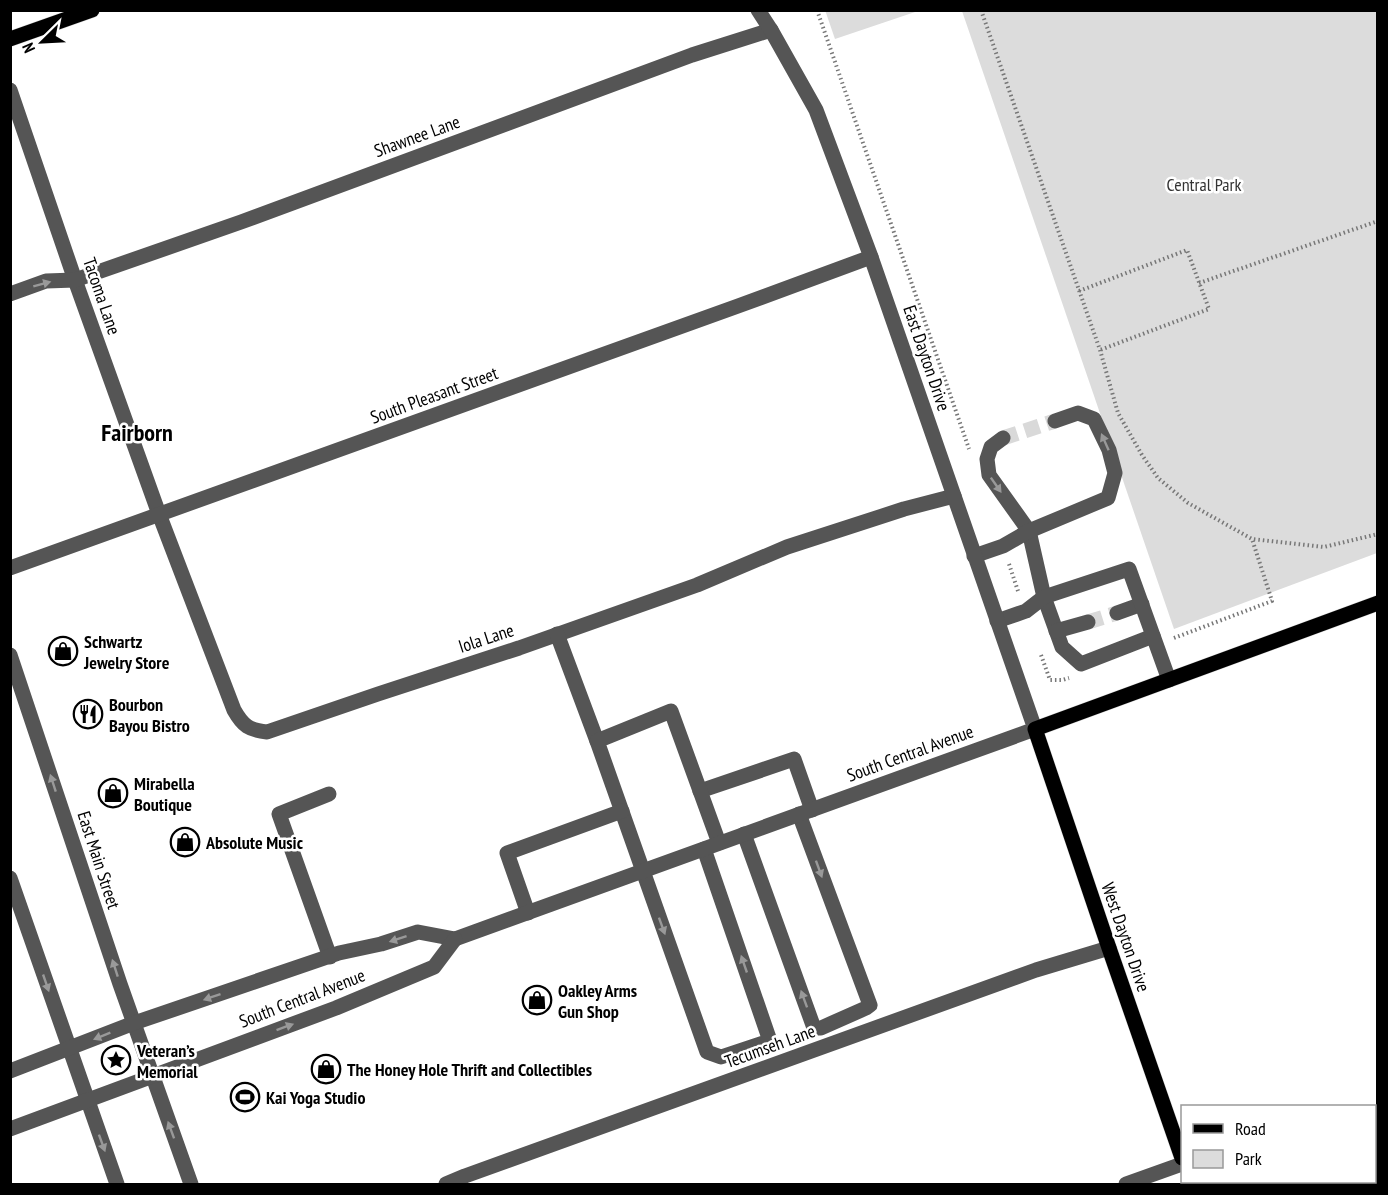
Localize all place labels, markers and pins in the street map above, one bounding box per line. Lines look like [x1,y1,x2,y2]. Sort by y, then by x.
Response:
place label: Schwartz Jewelry Store [83,630,170,674]
shop icon: Schwartz Jewelry Store [47,635,79,667]
place label: Bourbon Bayou Bistro [109,693,190,737]
restaurant icon: Bourbon Bayou Bistro [72,698,104,730]
place label: Mirabella Boutique [134,772,195,816]
shop icon: Mirabella Boutique [97,777,129,809]
shop icon: Absolute Music [169,826,201,858]
place label: Absolute Music [205,831,304,854]
place label: Oakley Arms Gun Shop [558,979,637,1023]
shop icon: Oakley Arms Gun Shop [521,984,553,1016]
place label: Veteran’s Memorial [136,1039,198,1083]
place icon: Veteran’s Memorial [100,1044,132,1076]
shop icon: The Honey Hole Thrift and Collectibles [310,1053,342,1085]
place label: The Honey Hole Thrift and Collectibles [347,1058,592,1081]
sports icon: Kai Yoga Studio [229,1081,261,1113]
place label: Kai Yoga Studio [266,1086,365,1109]

